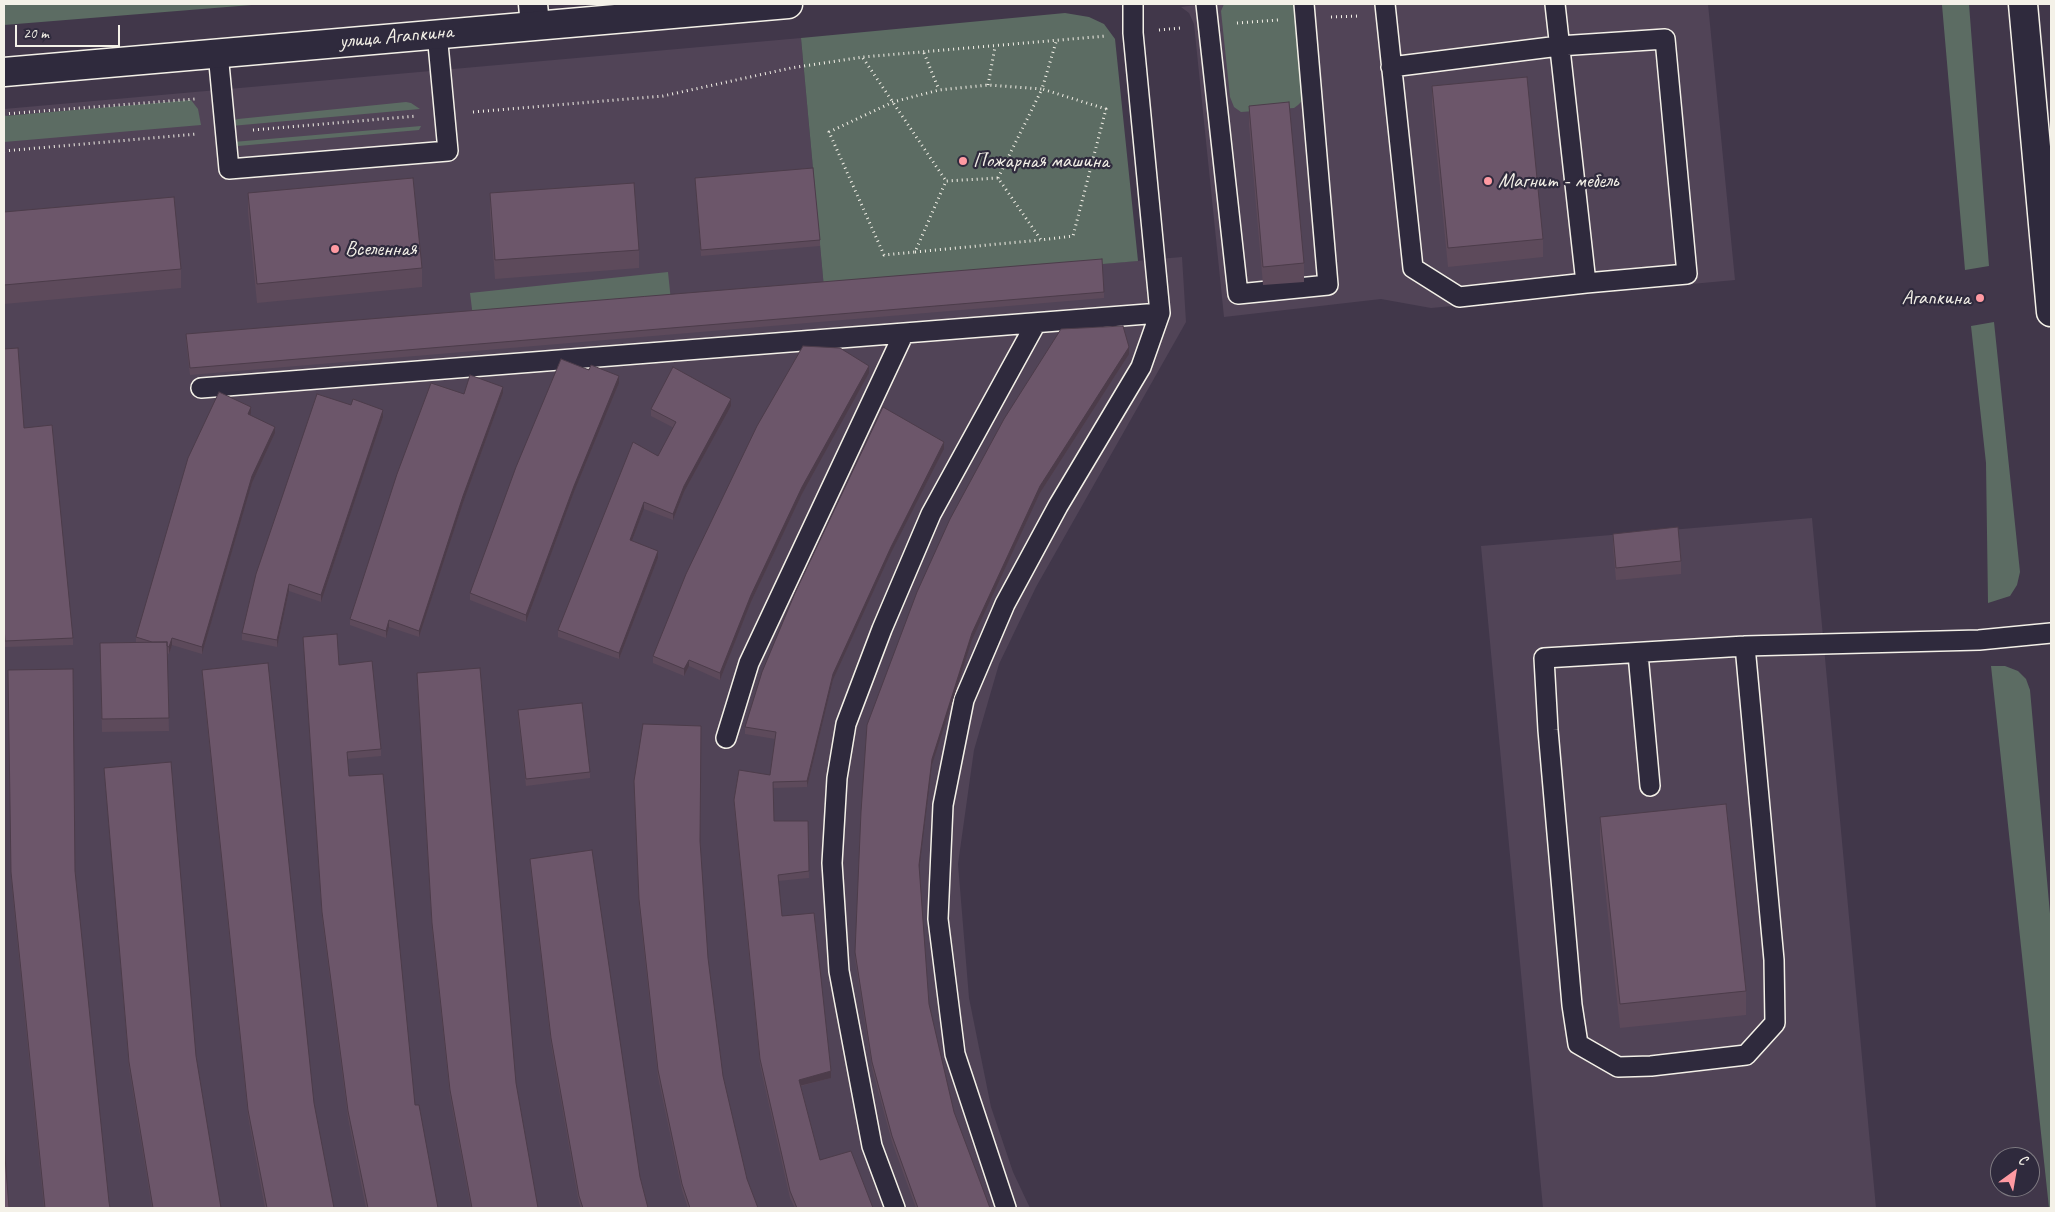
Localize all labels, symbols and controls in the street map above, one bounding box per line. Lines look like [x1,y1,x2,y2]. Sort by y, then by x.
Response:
scale bar [18,15,122,47]
street label: улица Агапкина [338,19,454,55]
text: 20 m [23,24,49,43]
place label: Пожарная машина [973,148,1109,174]
marker: Пожарная машина [957,155,969,167]
place label: Магнит - мебель [1498,168,1619,194]
marker: Магнит - мебель [1482,175,1494,187]
place label: Вселенная [345,236,417,262]
marker: Вселенная [329,243,341,255]
place label: Агапкина [1901,285,1970,311]
marker: Агапкина [1974,292,1986,304]
north arrow [1990,1147,2040,1197]
text: С [2015,1151,2030,1169]

